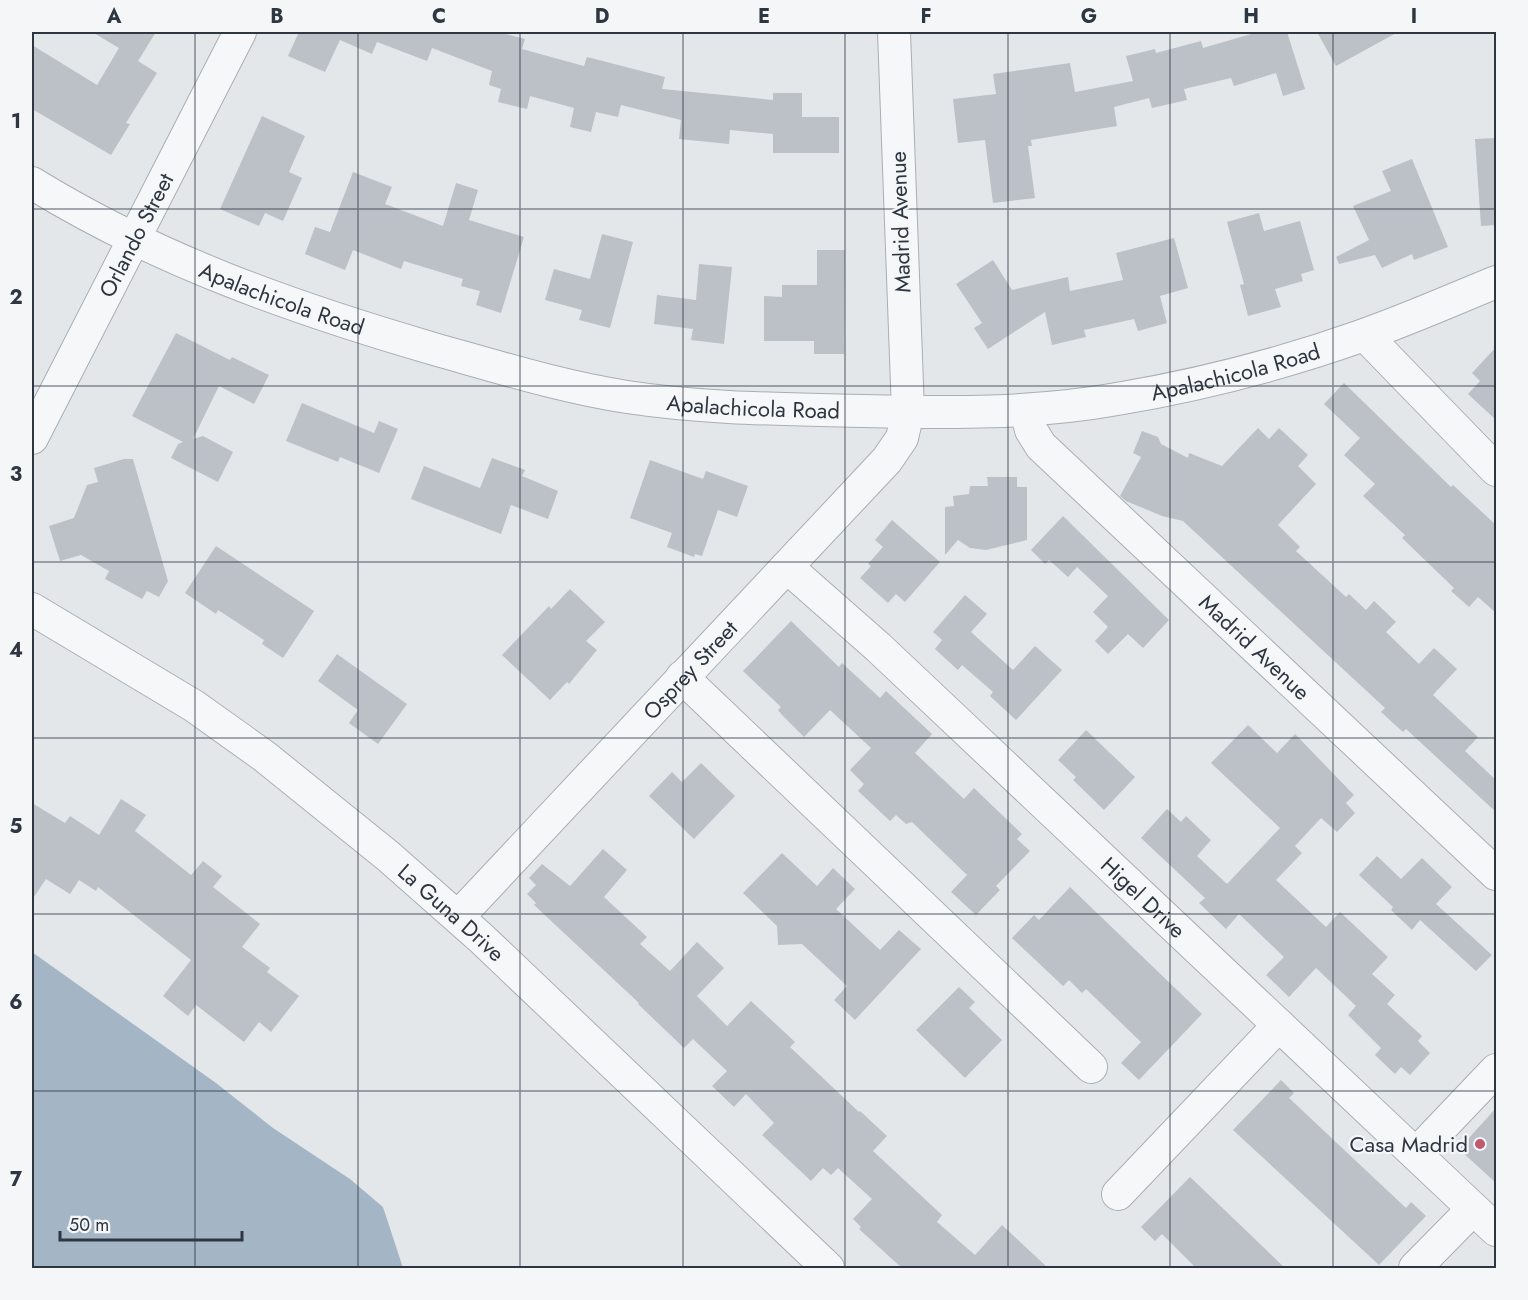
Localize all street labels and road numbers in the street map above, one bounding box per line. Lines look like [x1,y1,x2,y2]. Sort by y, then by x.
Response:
street label: Madrid Avenue [882,151,918,293]
street label: Orlando Street [91,167,182,303]
street label: Apalachicola Road [194,254,368,343]
street label: Apalachicola Road [1148,335,1324,409]
street label: Apalachicola Road [665,386,840,426]
street label: Madrid Avenue [1192,587,1317,707]
street label: Osprey Street [635,612,745,727]
street label: Higel Drive [1094,849,1193,945]
street label: La Guna Drive [391,856,512,969]

